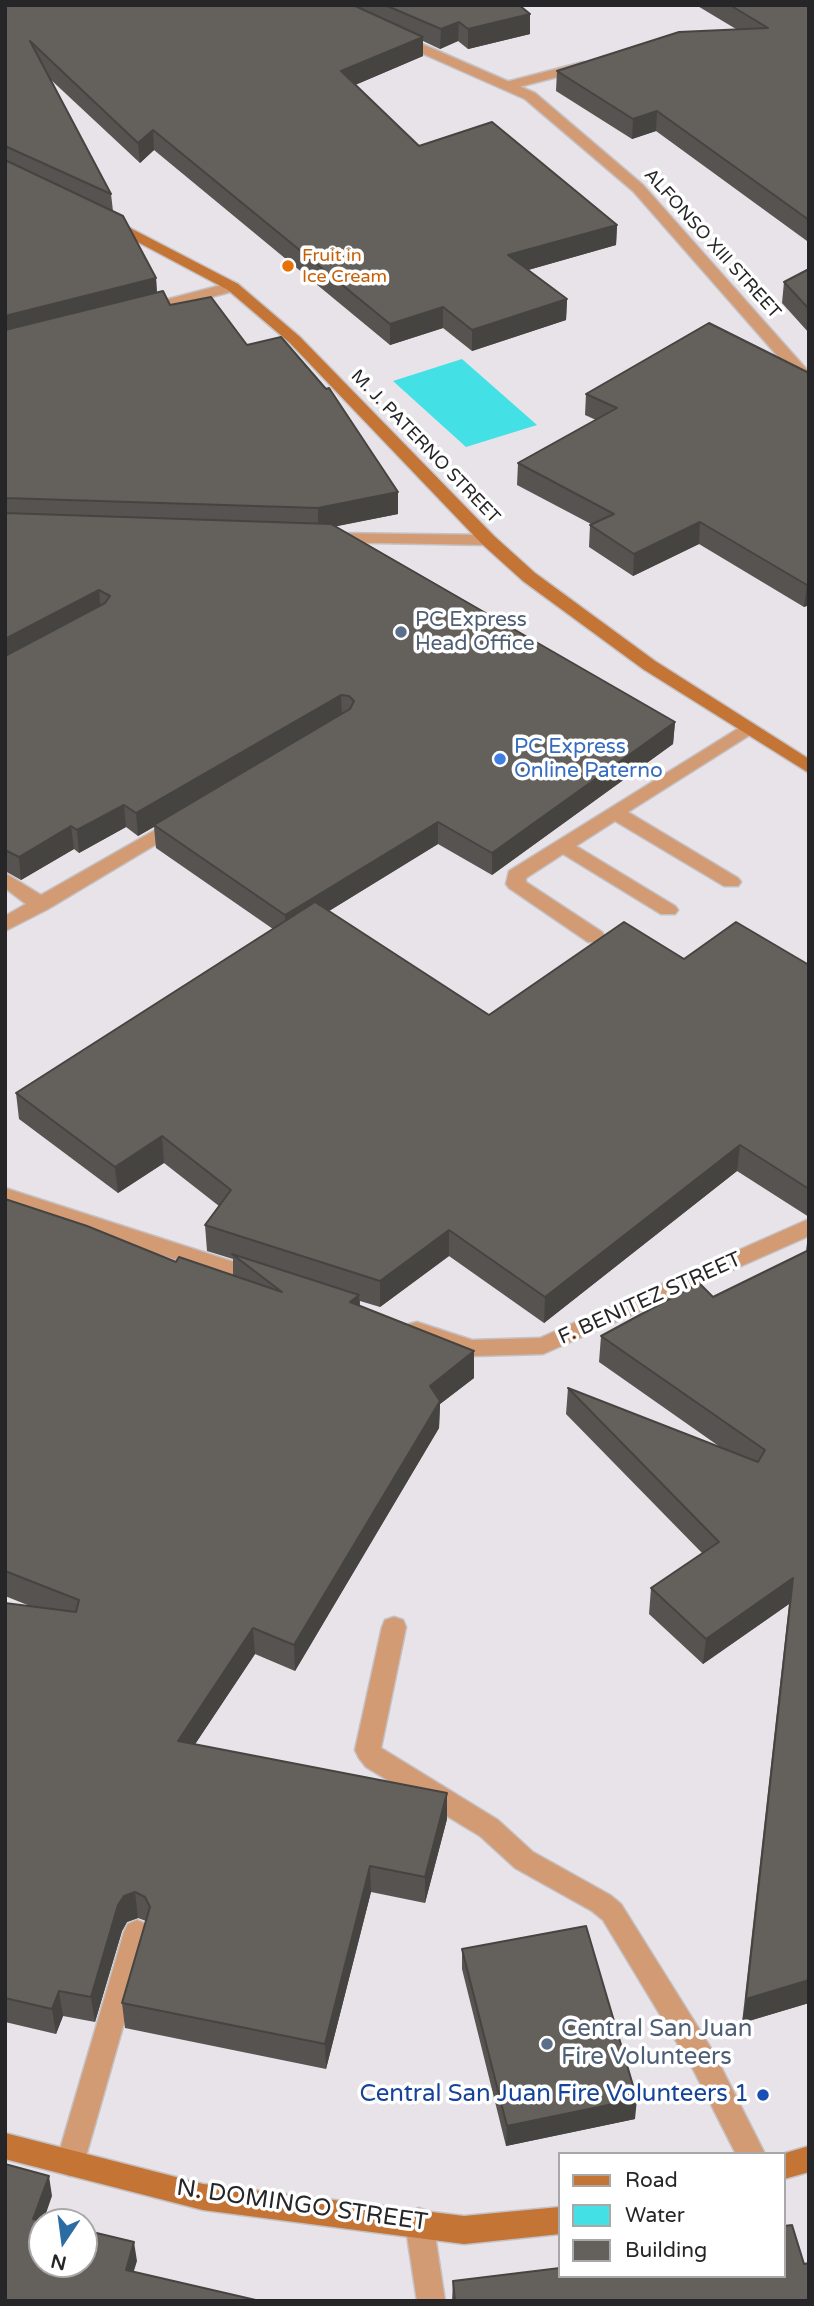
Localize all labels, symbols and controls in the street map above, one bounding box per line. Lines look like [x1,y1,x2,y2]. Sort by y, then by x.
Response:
street label: ALFONSO XIII STREET [639,165,785,323]
place label: Fruit in Ice Cream [302,245,387,288]
marker: Fruit in Ice Cream [280,258,296,274]
street label: M. J. PATERNO STREET [346,366,504,528]
place label: PC Express Head Office [415,607,535,657]
marker: PC Express Head Office [393,624,409,640]
place label: PC Express Online Paterno [514,734,663,784]
marker: PC Express Online Paterno [492,751,508,767]
street label: F. BENITEZ STREET [555,1247,745,1351]
place label: Central San Juan Fire Volunteers [561,2016,752,2072]
marker: Central San Juan Fire Volunteers [539,2036,555,2052]
place label: Central San Juan Fire Volunteers 1 [359,2081,749,2109]
marker: Central San Juan Fire Volunteers 1 [755,2087,771,2103]
legend [558,2152,786,2278]
text: Road [625,2168,678,2193]
street label: N. DOMINGO STREET [175,2174,429,2238]
text: Water [625,2203,685,2228]
north arrow [28,2208,98,2278]
text: Building [625,2238,707,2263]
text: N [49,2249,69,2274]

